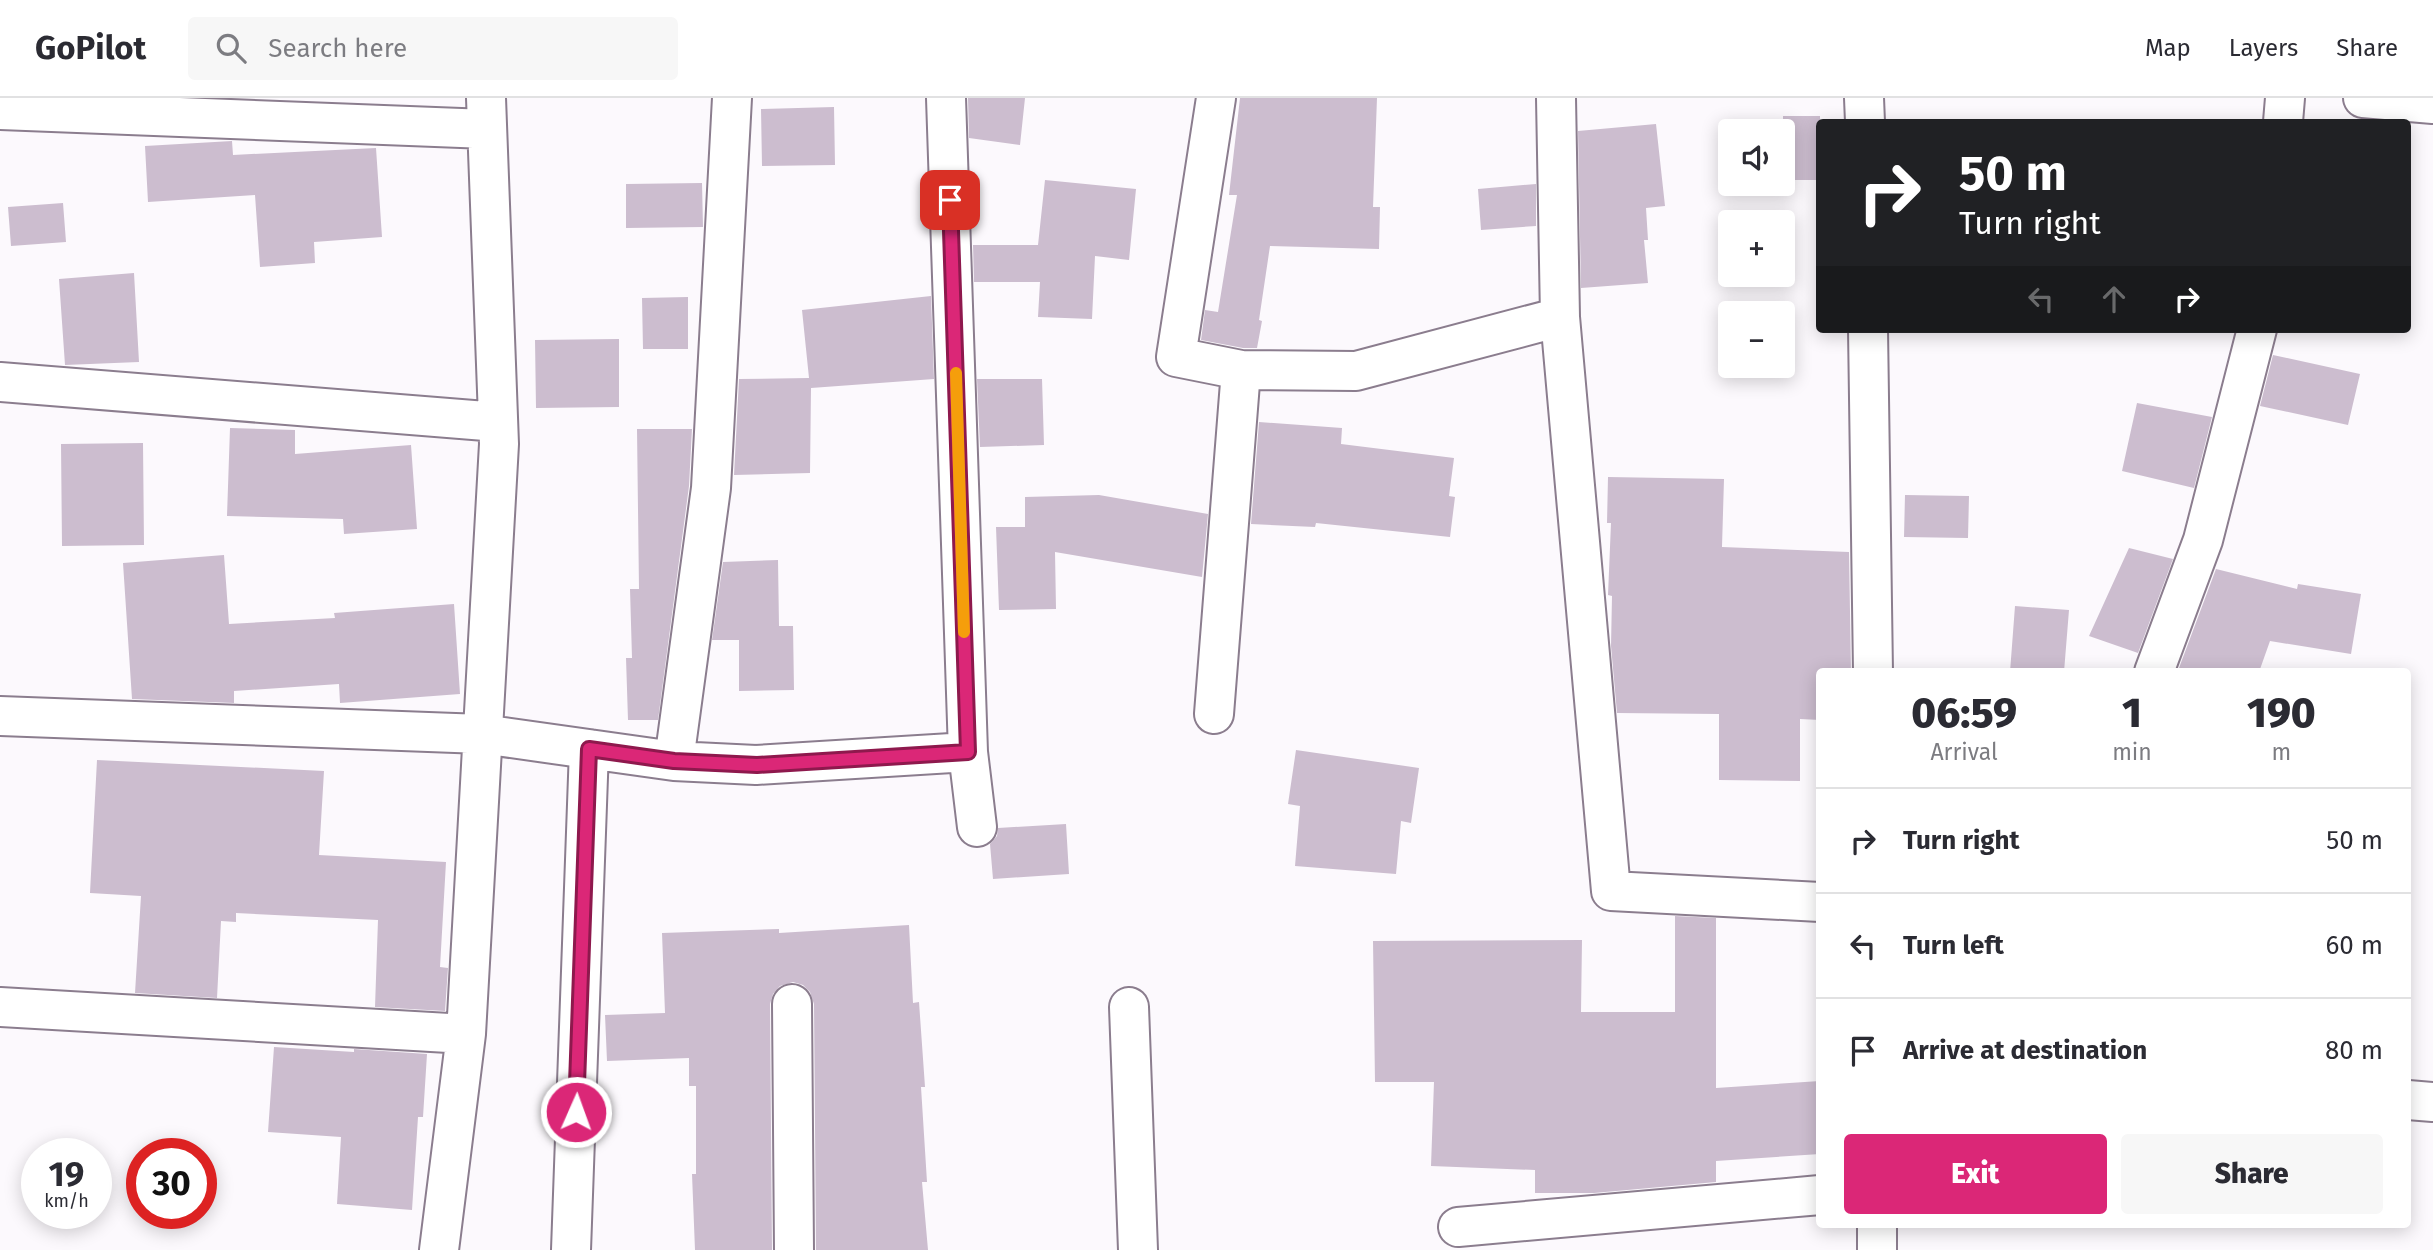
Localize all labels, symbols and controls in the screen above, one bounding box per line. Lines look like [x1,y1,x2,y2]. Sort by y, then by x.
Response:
search box [188,17,678,80]
text: GoPilot [35,28,146,68]
icon: search [212,29,250,67]
text: Search here [268,33,407,64]
text: Map [2145,34,2191,62]
text: Layers [2229,34,2298,62]
text: Share [2336,34,2398,62]
map controls [1718,119,1795,378]
button: sound [1718,119,1795,196]
text: 50 m [1959,144,2067,203]
icon: right [1844,147,1935,238]
pin [920,170,980,230]
icon: arrive [931,181,969,219]
text: Turn right [1959,204,2101,242]
button: + [1718,210,1795,287]
icon: left [2022,280,2060,318]
icon: ahead [2095,280,2133,318]
icon: right [2168,280,2206,318]
button: − [1718,301,1795,378]
text: 06:59 [1911,688,2017,738]
text: 1 [2122,688,2142,738]
text: 190 [2247,688,2316,738]
text: Arrival [1930,738,1998,766]
text: min [2112,738,2152,766]
text: m [2272,738,2291,766]
icon: right [1844,822,1882,860]
text: Turn right [1903,825,2020,856]
text: 50 m [2326,825,2383,856]
icon: left [1844,927,1882,965]
text: Turn left [1903,930,2004,961]
text: 60 m [2325,930,2383,961]
icon: arrive [1844,1032,1882,1070]
text: Arrive at destination [1903,1035,2147,1066]
text: 80 m [2325,1035,2383,1066]
position arrow [539,1075,613,1149]
button: Exit [1844,1134,2107,1214]
button: Share [2121,1134,2383,1214]
speed limit sign: 30 [126,1138,217,1229]
text: 19 [49,1153,84,1195]
text: km/h [44,1190,89,1212]

